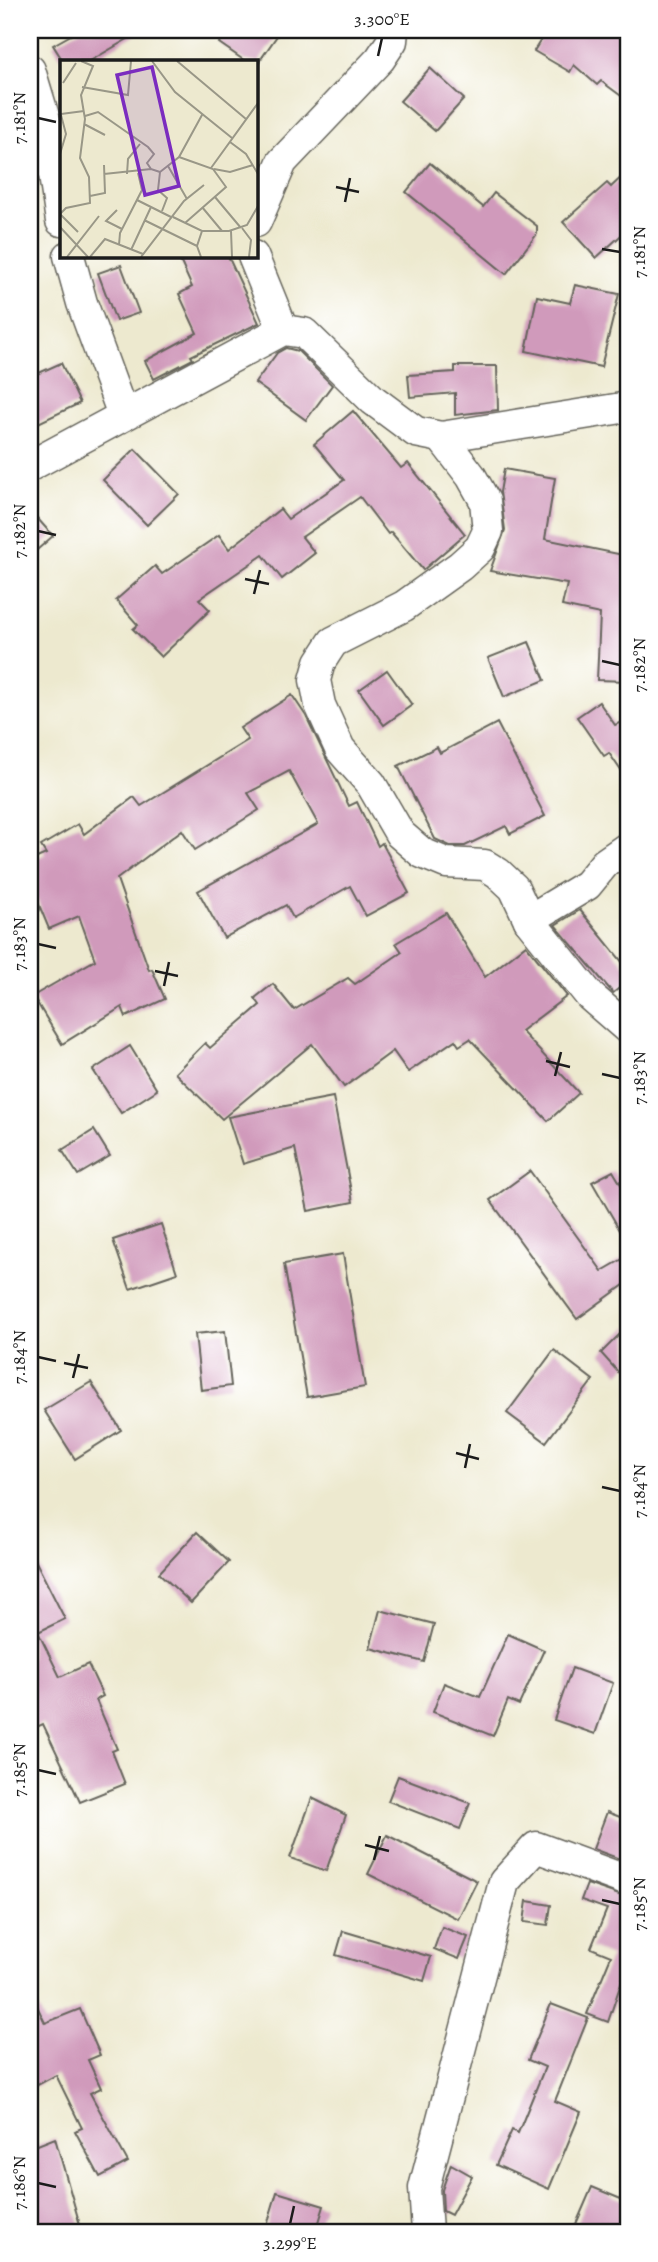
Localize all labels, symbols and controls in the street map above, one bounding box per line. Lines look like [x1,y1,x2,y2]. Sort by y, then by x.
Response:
text: 3.300°E [354,7,410,31]
inset map [60,60,257,257]
text: 7.181°N [7,92,31,144]
text: 7.181°N [627,226,651,278]
text: 7.182°N [7,504,31,558]
text: 7.182°N [627,638,651,692]
text: 7.183°N [7,917,31,971]
text: 7.183°N [627,1051,651,1105]
text: 7.184°N [7,1330,31,1384]
text: 7.184°N [627,1464,651,1518]
text: 7.185°N [7,1743,31,1797]
text: 7.185°N [627,1877,651,1931]
text: 7.186°N [7,2156,31,2210]
text: 3.299°E [263,2231,317,2255]

